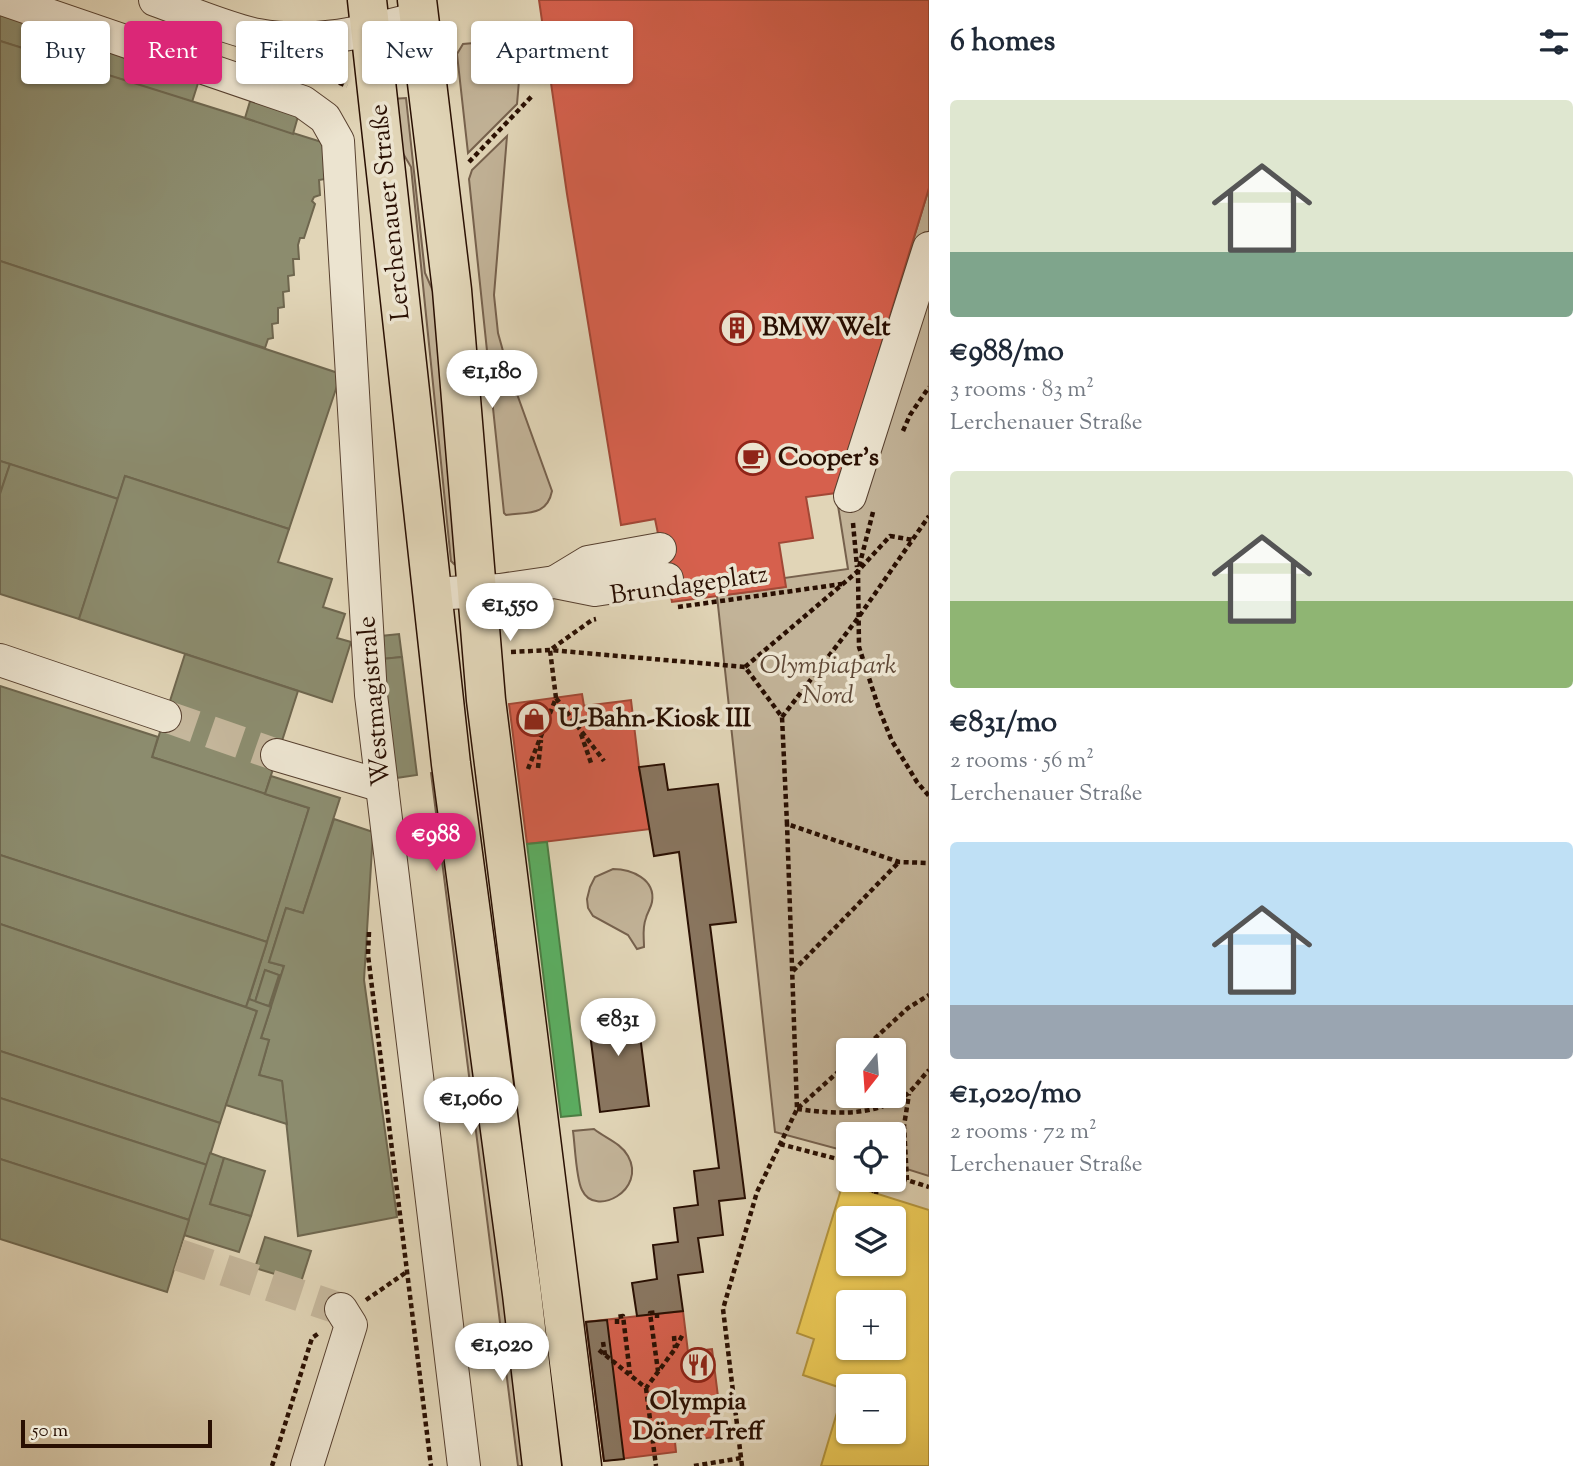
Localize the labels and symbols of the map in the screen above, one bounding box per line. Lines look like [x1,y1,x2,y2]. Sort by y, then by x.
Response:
street label: Lerchenauer Straße [361,102,421,322]
building icon: BMW Welt [718,309,756,347]
place label: BMW Welt [762,310,891,347]
pin: €1,180 [435,350,549,410]
cafe icon: Cooper's [734,439,772,477]
place label: Cooper's [778,440,879,477]
street label: Brundageplatz [608,557,770,615]
pin: €1,550 [453,584,567,643]
street label: Westmagistrale [349,614,401,788]
park label: Olympiapark Nord [760,648,897,715]
shop icon: U-Bahn-Kiosk III [515,700,553,738]
place label: U-Bahn-Kiosk III [558,701,751,738]
pin: €988 [395,814,477,873]
pin: €831 [577,998,659,1058]
north arrow [836,1038,906,1108]
pin: €1,060 [414,1078,528,1137]
pin: €1,020 [445,1324,559,1383]
restaurant icon: Olympia Döner Treff [679,1346,717,1384]
place label: Olympia Döner Treff [633,1384,766,1451]
scale bar [21,1417,212,1449]

